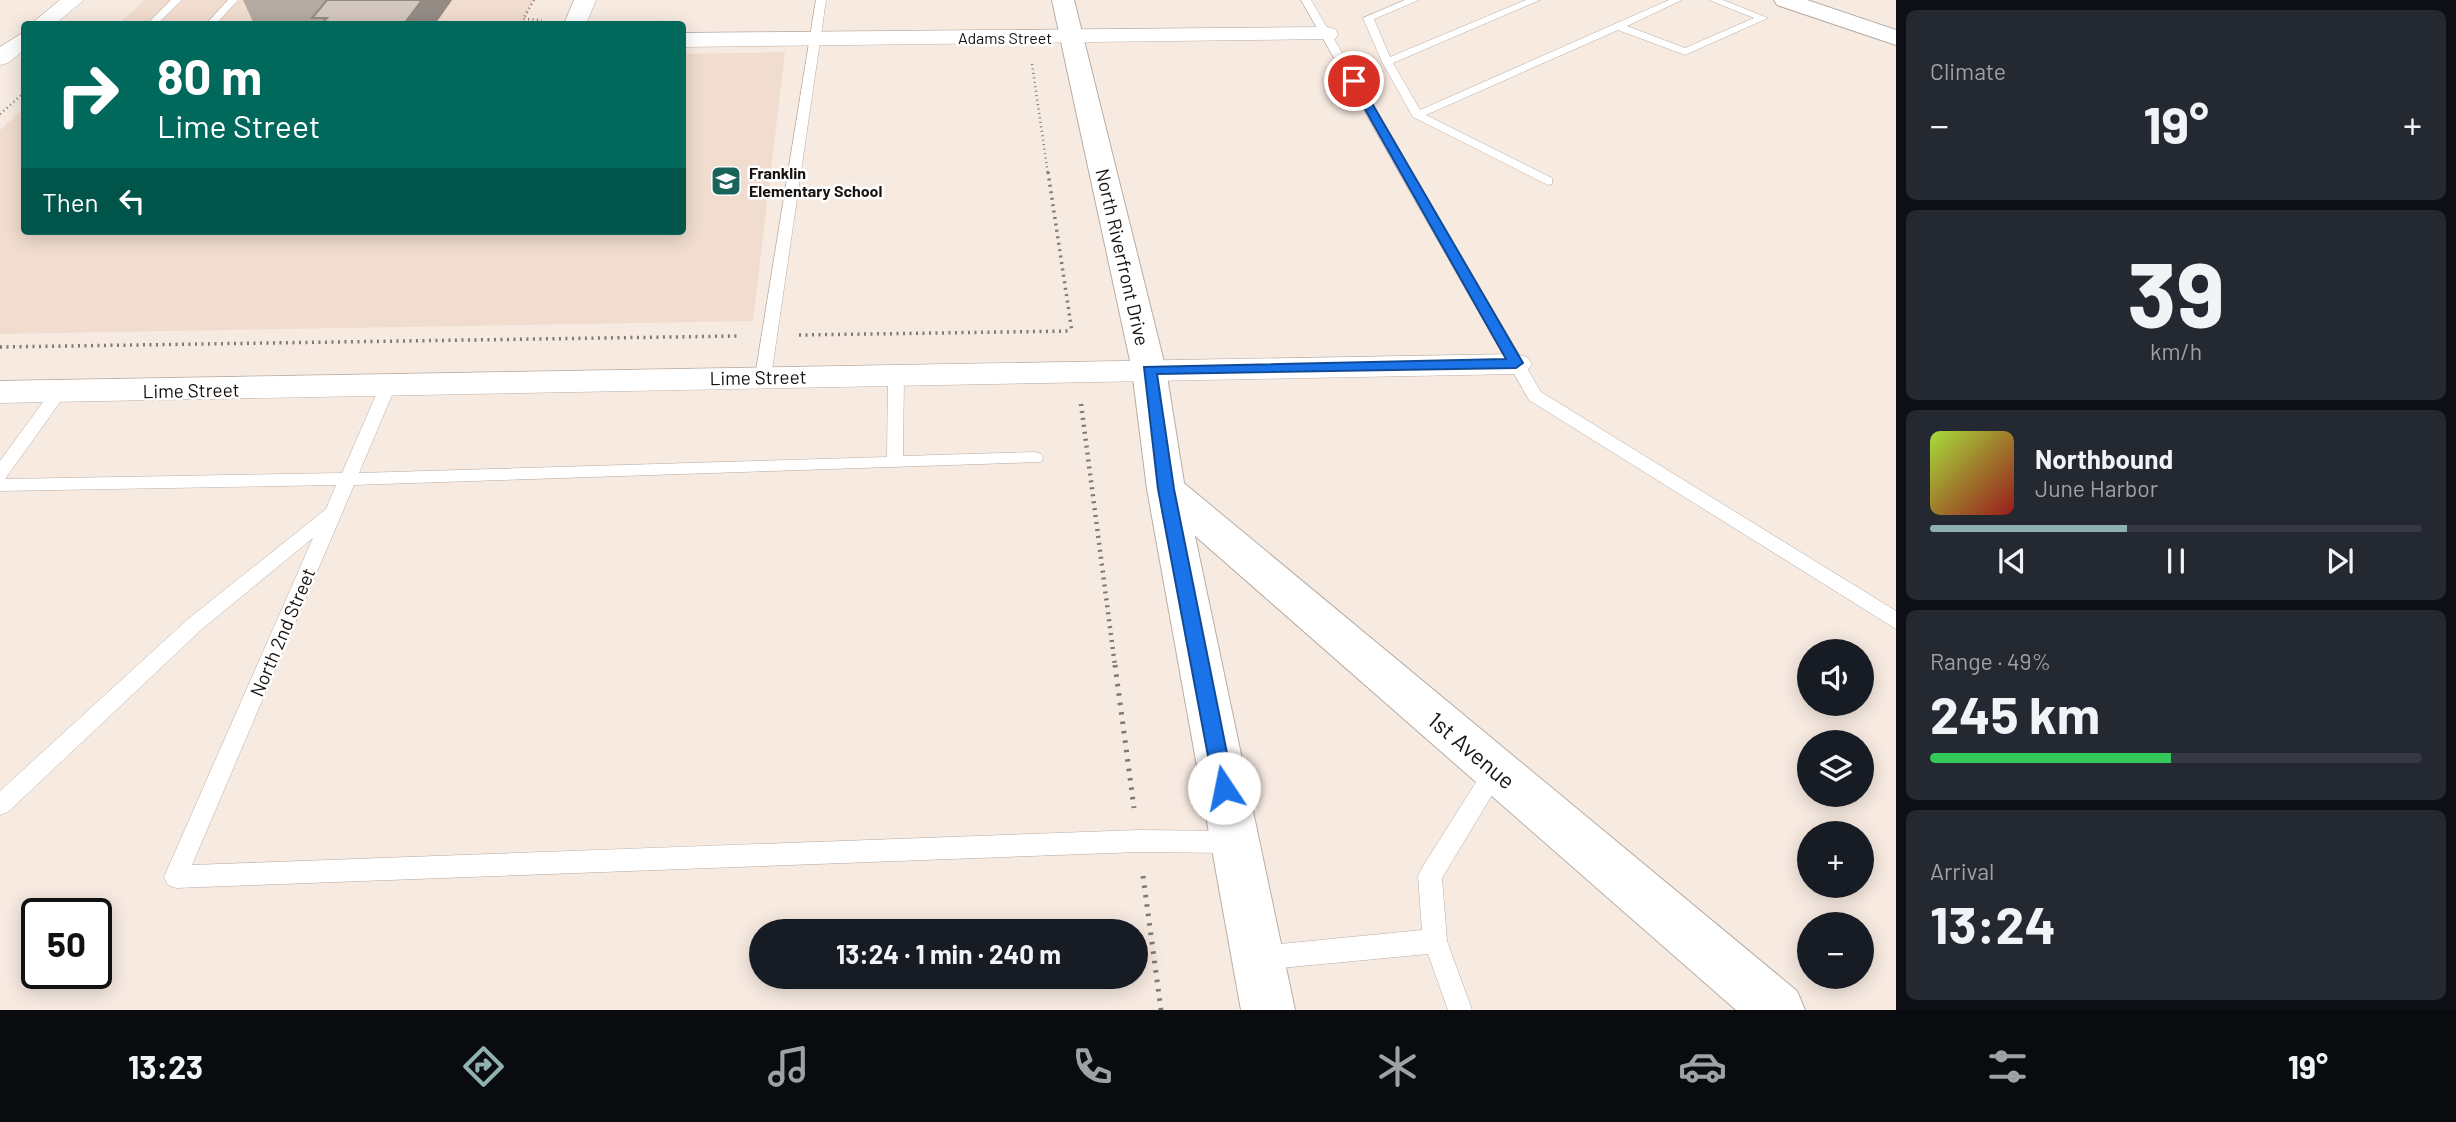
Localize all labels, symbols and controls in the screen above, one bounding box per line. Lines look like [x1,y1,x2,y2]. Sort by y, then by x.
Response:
street label: Adams Street [958,28,1052,47]
text: 80 m [157,46,262,105]
icon: right [42,49,133,140]
pin [1324,51,1384,111]
text: Climate [1930,57,2006,85]
icon: arrive [1335,62,1373,100]
text: 19° [2143,92,2209,154]
text: − [1930,101,1949,147]
text: + [2403,101,2422,147]
text: Lime Street [157,106,320,144]
place label: Franklin Elementary School [749,163,883,200]
school or university icon: Franklin Elementary School [709,164,743,198]
street label: North Riverfront Drive [1091,166,1155,348]
icon: left [113,182,151,220]
text: Then [42,186,99,217]
text: 39 [2127,237,2225,346]
text: km/h [2150,337,2202,365]
street label: Lime Street [709,365,807,389]
street label: Lime Street [142,378,240,402]
text: Northbound [2035,443,2173,474]
text: June Harbor [2035,474,2158,502]
icon: previous [1993,542,2031,580]
icon: pause [2157,542,2195,580]
icon: next [2321,542,2359,580]
street label: North 2nd Street [245,564,319,700]
map controls [1797,639,1874,989]
button: sound [1797,639,1874,716]
text: Range · 49% [1930,647,2051,675]
text: 245 km [1930,682,2100,744]
street label: 1st Avenue [1423,705,1521,795]
button: layers [1797,730,1874,807]
position arrow [1187,751,1261,825]
button: + [1797,821,1874,898]
text: Arrival [1930,857,1994,885]
text: 13:24 [1930,892,2056,954]
speed limit sign: 50 [21,898,112,989]
button: − [1797,912,1874,989]
text: 13:24 · 1 min · 240 m [836,938,1061,969]
icon: directions [459,1042,508,1091]
icon: music [764,1042,813,1091]
icon: phone [1068,1042,1117,1091]
icon: climate [1373,1042,1422,1091]
icon: car [1678,1042,1727,1091]
icon: filters [1983,1042,2032,1091]
text: 13:23 [128,1047,203,1085]
text: 19° [2288,1047,2328,1085]

